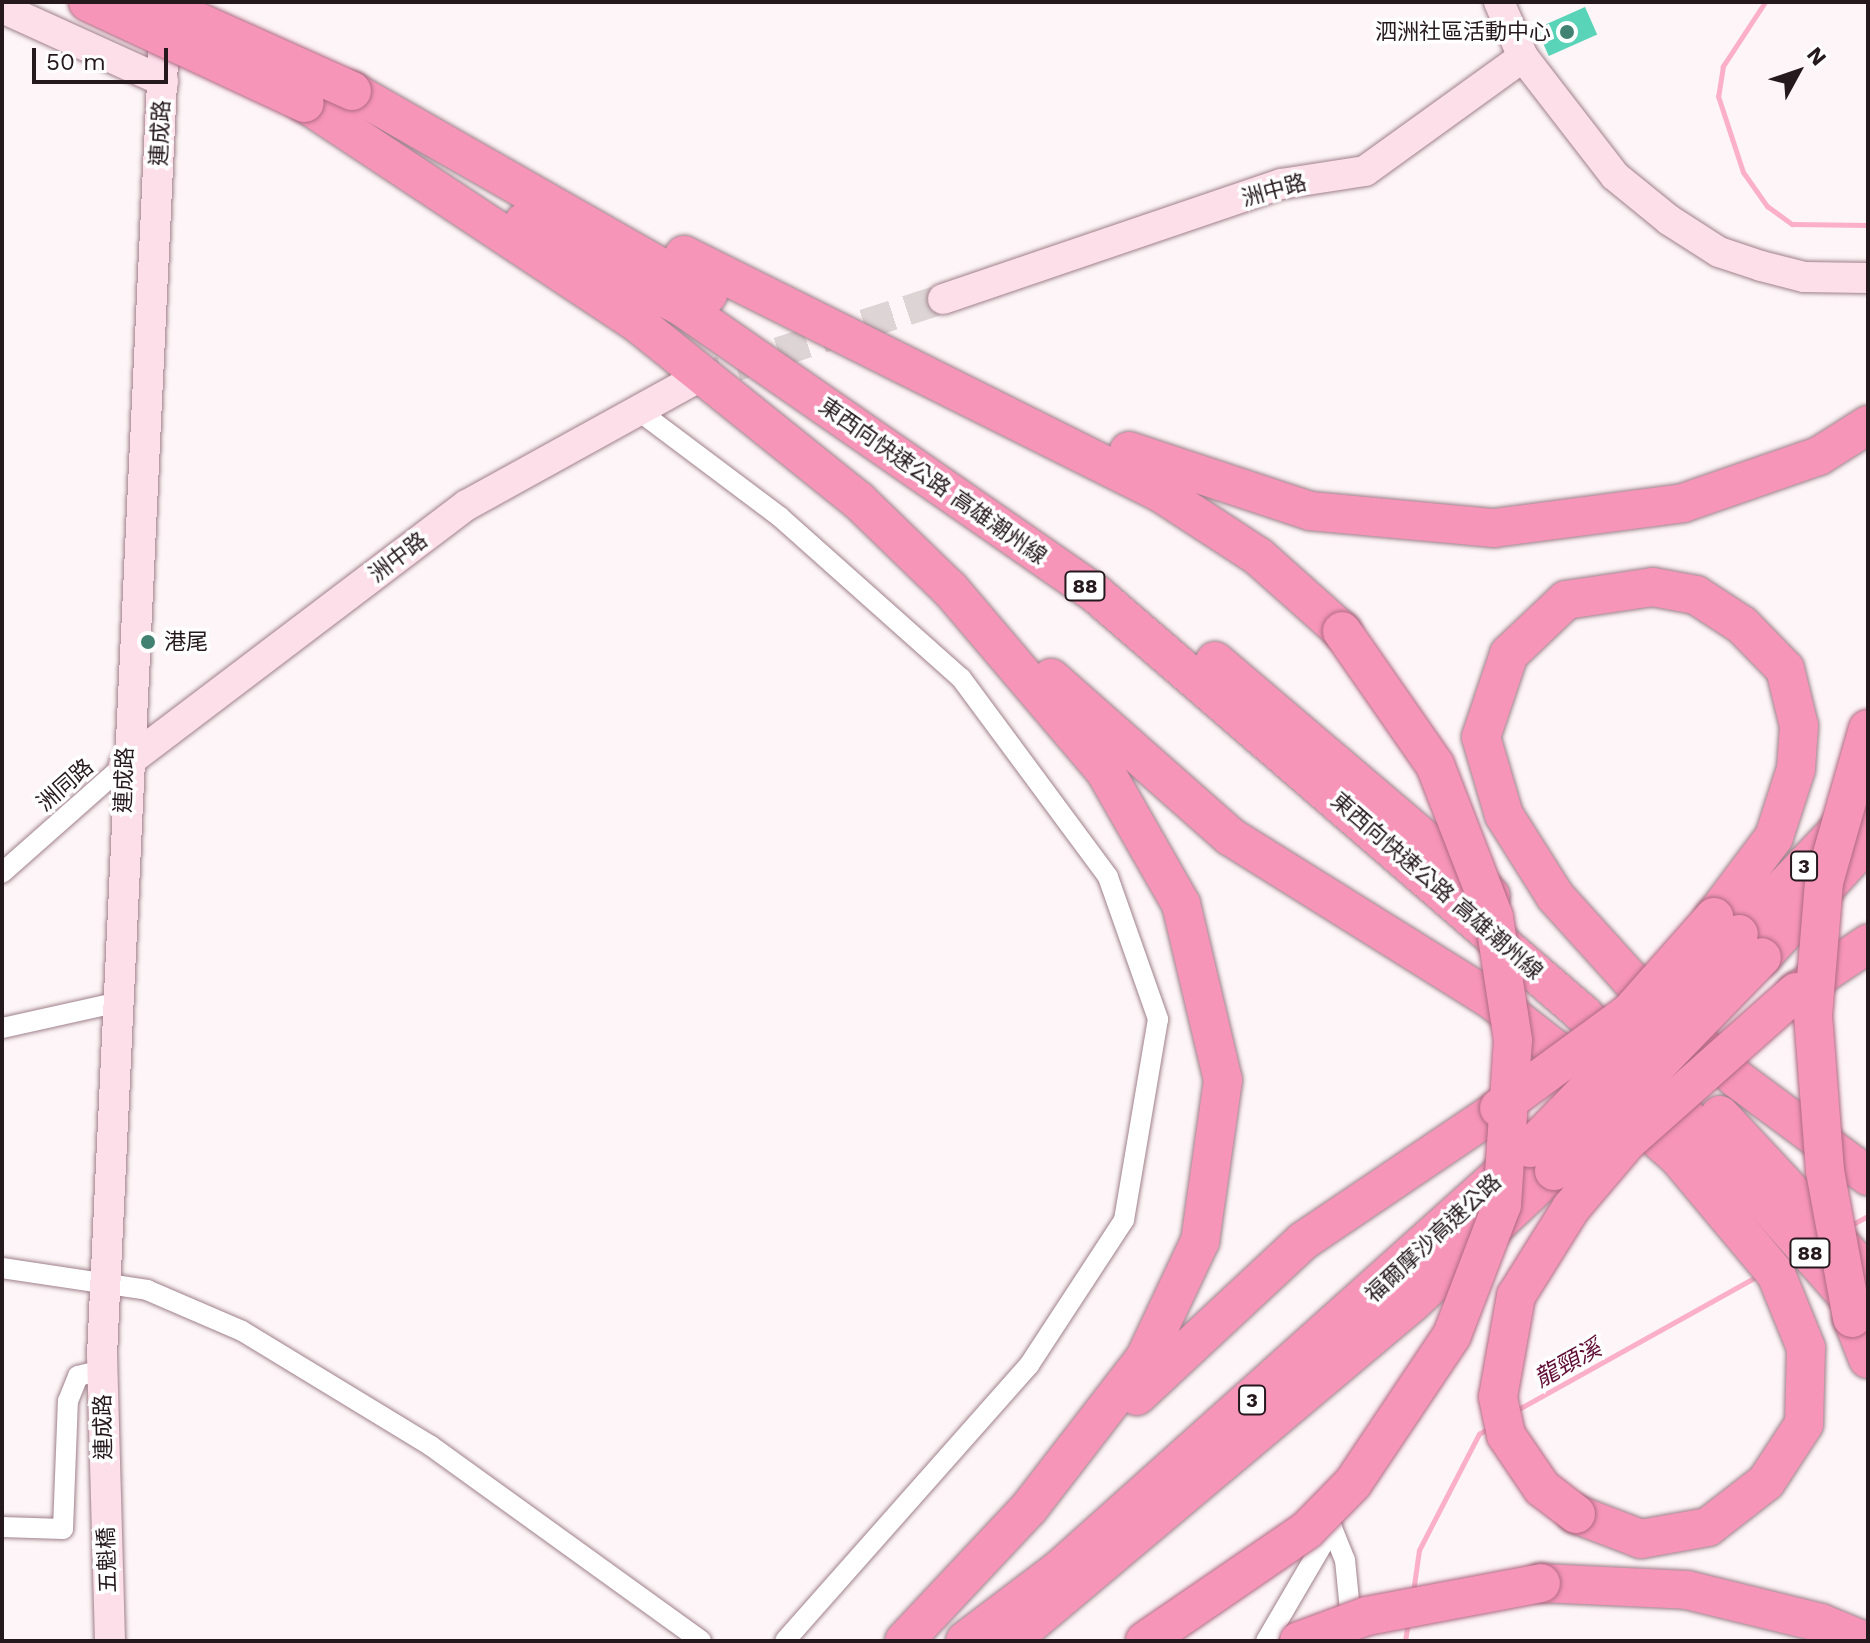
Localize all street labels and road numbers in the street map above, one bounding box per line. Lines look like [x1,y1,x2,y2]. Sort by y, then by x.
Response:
street label: 連成路 [145,99,175,167]
street label: 洲中路 [1239,169,1309,211]
street label: 東西向快速公路 高雄潮州線 [814,392,1052,570]
street label: 洲中路 [364,527,432,587]
road number: 88 [1063,570,1107,602]
street label: 連成路 [110,747,138,813]
street label: 洲同路 [31,753,99,817]
street label: 東西向快速公路 高雄潮州線 [1326,787,1548,985]
road number: 3 [1790,850,1818,882]
street label: 福爾摩沙高速公路 [1360,1168,1506,1308]
road number: 88 [1788,1237,1832,1269]
road number: 3 [1238,1384,1266,1416]
street label: 連成路 [89,1394,117,1460]
street label: 五魁橋 [93,1527,121,1593]

